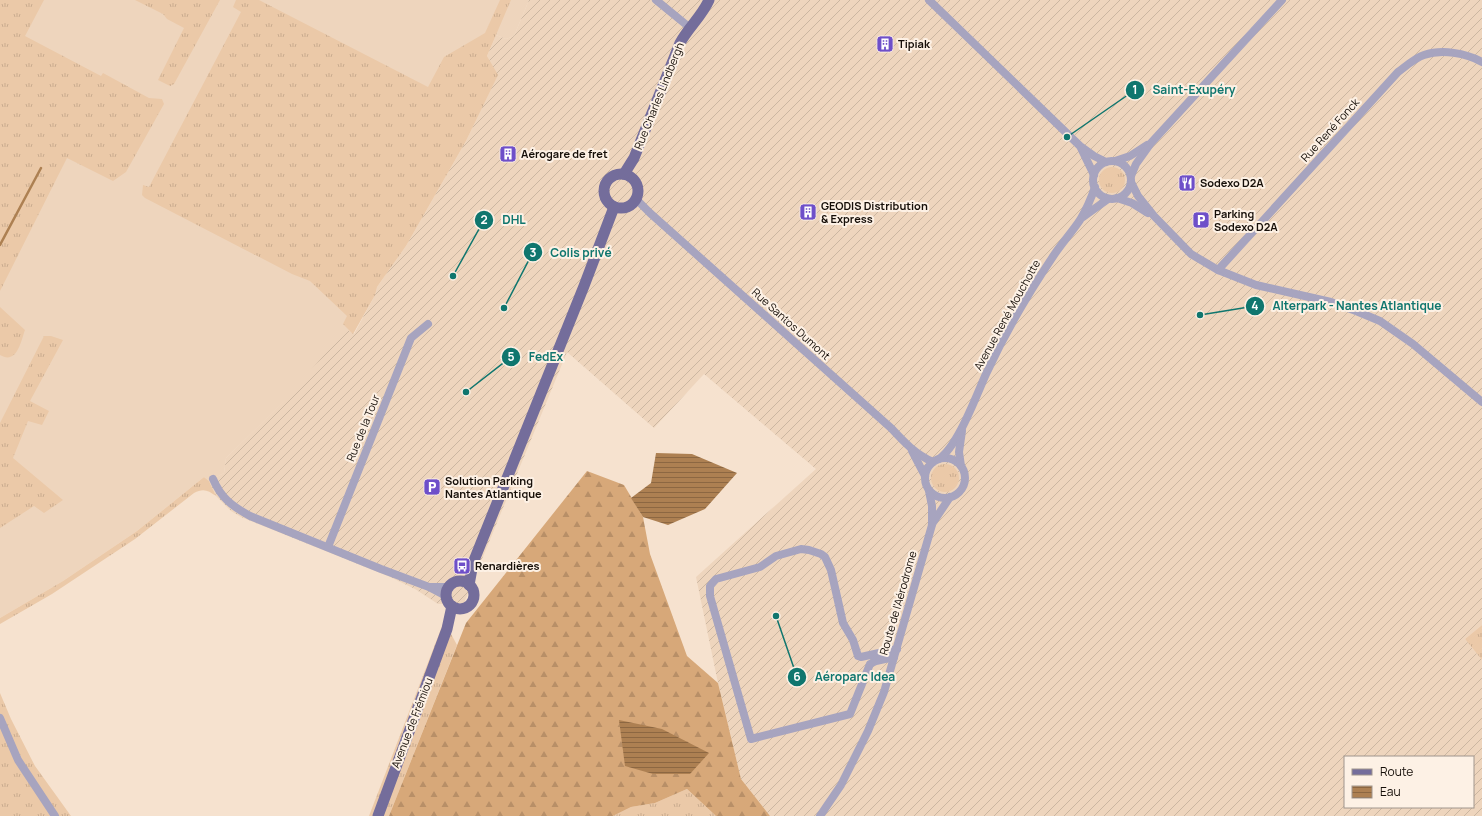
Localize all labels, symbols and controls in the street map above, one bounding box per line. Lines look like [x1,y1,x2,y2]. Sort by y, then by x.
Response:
building icon: Tipiak [875,34,895,54]
place label: Tipiak [898,36,931,51]
street label: Rue Charles Lindbergh [630,40,687,152]
callout: Saint-Exupéry [1125,78,1244,102]
text: 1 [1132,81,1138,98]
text: Saint-Exupéry [1152,81,1236,98]
street label: Rue René Fonck [1297,94,1362,165]
building icon: Aérogare de fret [498,144,518,164]
place label: Aérogare de fret [521,146,608,161]
restaurant icon: Sodexo D2A [1177,173,1197,193]
place label: Sodexo D2A [1200,175,1264,190]
place label: GEODIS Distribution & Express [821,198,928,226]
building icon: GEODIS Distribution & Express [798,202,818,222]
place label: Parking Sodexo D2A [1214,206,1278,234]
callout: DHL [474,208,533,232]
parking icon: Parking Sodexo D2A [1191,210,1211,230]
text: 2 [480,211,488,228]
text: DHL [502,211,526,228]
callout: Colis privé [523,240,620,264]
text: 3 [530,244,537,261]
text: Colis privé [550,244,612,261]
street label: Avenue René Mouchotte [970,256,1044,373]
street label: Rue Santos Dumont [749,284,834,363]
callout: Alterpark - Nantes Atlantique [1245,294,1450,318]
text: 4 [1251,297,1259,314]
text: Alterpark - Nantes Atlantique [1272,297,1442,314]
callout: FedEx [501,345,572,369]
text: 5 [507,348,515,365]
text: FedEx [529,348,564,365]
street label: Rue de la Tour [342,392,383,463]
place label: Solution Parking Nantes Atlantique [445,473,542,501]
parking icon: Solution Parking Nantes Atlantique [422,477,442,497]
street label: Route de l'Aérodrome [875,549,920,657]
bus stop icon: Renardières [452,556,472,576]
place label: Renardières [475,558,540,573]
callout: Aéroparc Idea [787,665,904,689]
text: 6 [793,668,801,685]
text: Aéroparc Idea [815,668,895,685]
street label: Avenue de Frémiou [387,675,436,770]
legend [1344,756,1474,808]
text: Route [1380,763,1413,780]
text: Eau [1380,783,1401,800]

